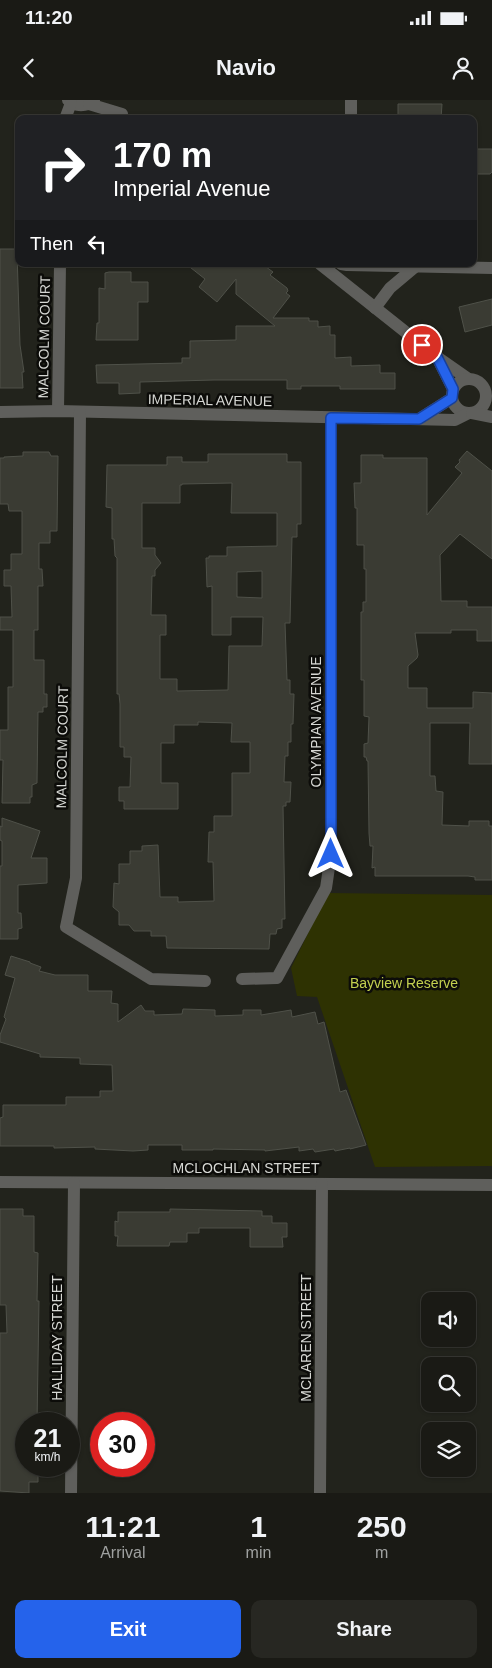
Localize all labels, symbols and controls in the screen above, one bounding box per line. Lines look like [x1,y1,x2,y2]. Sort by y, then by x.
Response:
text: 11:20 [25,7,73,28]
icon: back [15,54,43,82]
icon: person [449,54,477,82]
text: Navio [216,55,276,80]
icon: right [30,135,95,200]
text: 170 m [113,135,212,174]
text: Imperial Avenue [113,176,270,201]
icon: left [83,230,111,258]
text: Then [30,233,73,254]
street label: MALCOLM COURT [35,275,53,398]
pin [401,324,443,366]
icon: arrive [408,331,436,359]
street label: IMPERIAL AVENUE [148,391,272,409]
street label: OLYMPIAN AVENUE [308,657,324,787]
street label: MALCOLM COURT [53,685,71,808]
position arrow [304,827,356,879]
park label: Bayview Reserve [350,975,458,991]
street label: MCLOCHLAN STREET [172,1160,320,1176]
street label: MCLAREN STREET [298,1274,314,1402]
street label: HALLIDAY STREET [49,1275,65,1401]
map controls [421,1292,476,1477]
button: sound [421,1292,476,1347]
button: search [421,1357,476,1412]
speed limit sign: 30 [90,1412,155,1477]
button: layers [421,1422,476,1477]
text: 21 [34,1424,61,1452]
text: km/h [34,1450,61,1464]
text: 11:21 [85,1510,160,1543]
text: 1 [250,1510,267,1543]
text: 250 [357,1510,407,1543]
text: Arrival [100,1544,145,1561]
text: min [246,1544,271,1561]
text: m [375,1544,388,1561]
button: Exit [15,1600,241,1658]
button: Share [251,1600,477,1658]

